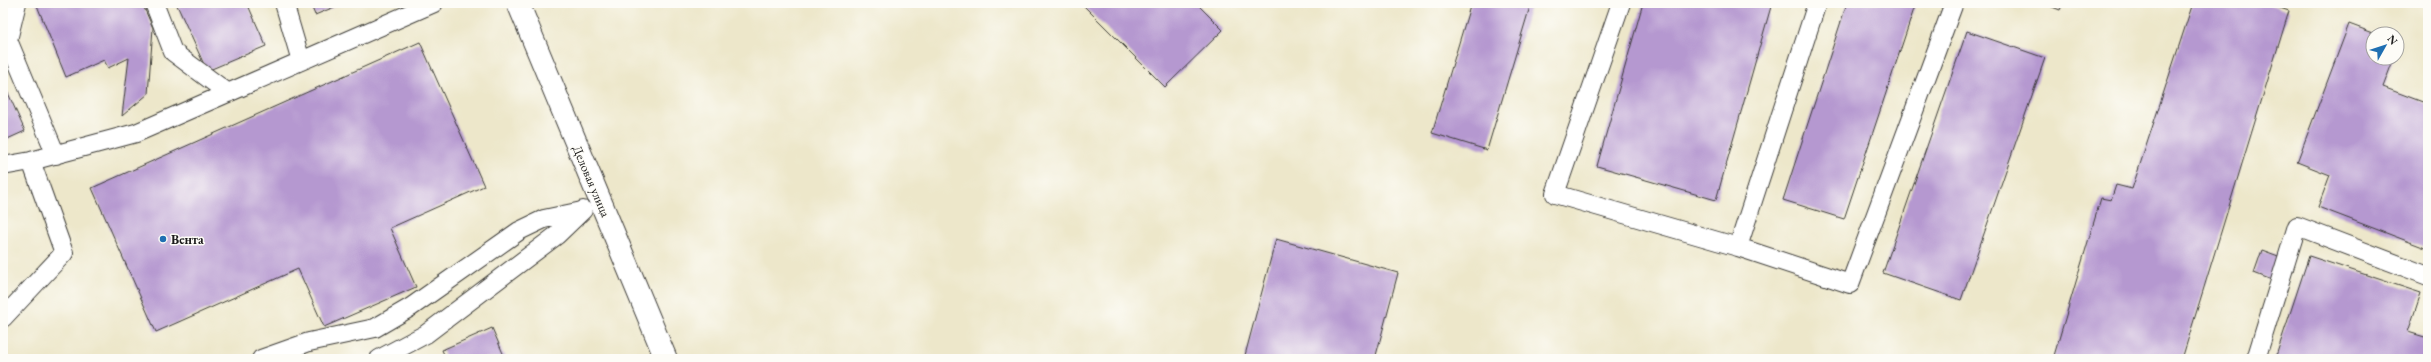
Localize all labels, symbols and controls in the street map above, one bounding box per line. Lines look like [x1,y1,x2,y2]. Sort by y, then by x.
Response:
north arrow [2365,26,2405,66]
text: N [2385,32,2401,48]
street label: Деловая улица [569,143,615,220]
place label: Вента [171,231,204,248]
marker: Вента [158,234,168,244]

